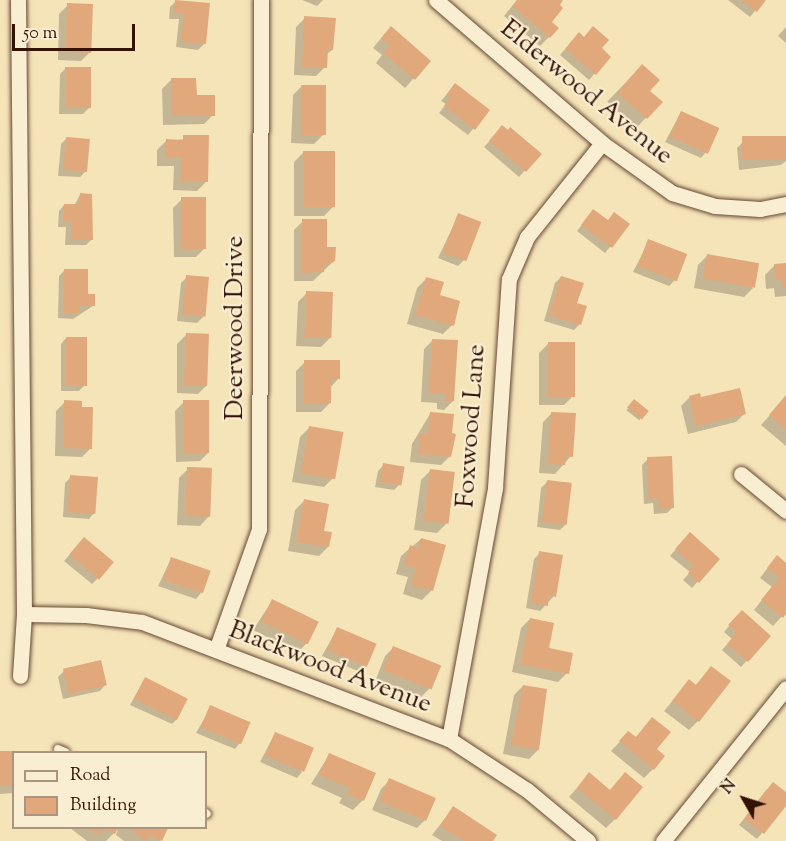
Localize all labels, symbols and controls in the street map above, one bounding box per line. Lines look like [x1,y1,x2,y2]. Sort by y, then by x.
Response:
scale bar [15,12,138,50]
street label: Elderwood Avenue [493,14,679,172]
text: 50 m [23,21,57,47]
street label: Deerwood Drive [220,236,252,420]
street label: Foxwood Lane [451,343,493,509]
street label: Blackwood Avenue [224,615,436,721]
legend [12,751,207,829]
text: Road [70,763,110,789]
north arrow [714,769,774,829]
text: N [717,775,743,800]
text: Building [70,793,136,819]

